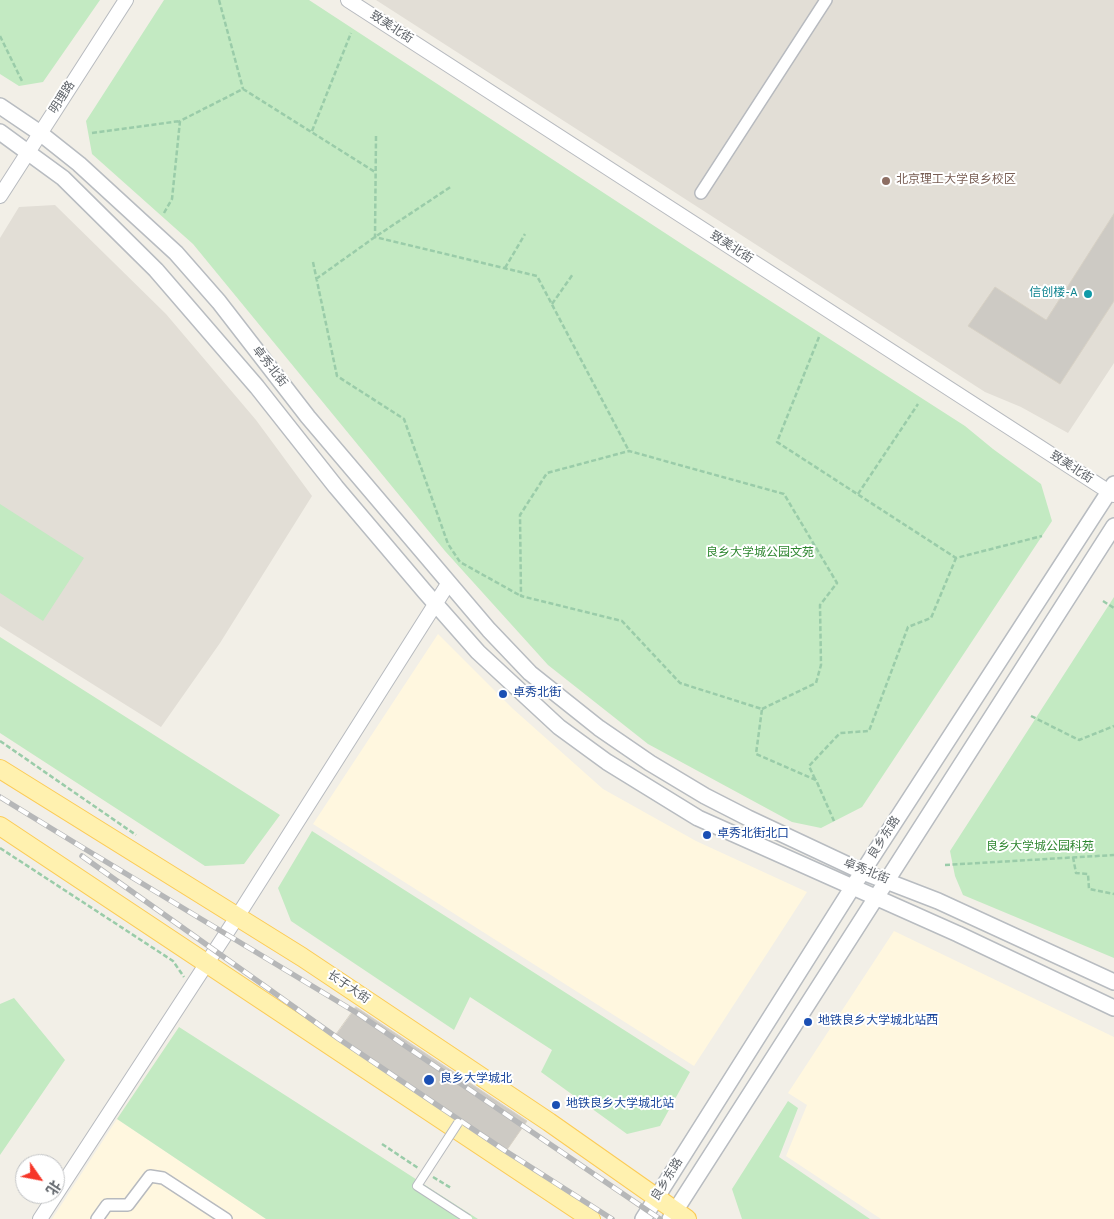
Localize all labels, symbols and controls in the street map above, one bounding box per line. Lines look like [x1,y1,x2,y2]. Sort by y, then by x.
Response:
street label: 致美北街 [367,9,415,47]
street label: 明理路 [47,79,79,117]
place label: 北京理工大学良乡校区 [896,174,1016,188]
marker: 北京理工大学良乡校区 [880,175,892,187]
street label: 致美北街 [707,229,755,267]
place label: 信创楼-A [1029,287,1078,301]
marker: 信创楼-A [1082,288,1094,300]
street label: 卓秀北街 [249,344,289,390]
street label: 致美北街 [1047,449,1095,487]
park label: 良乡大学城公园·文苑 [706,547,814,561]
place label: 卓秀北街 [513,687,561,701]
marker: 卓秀北街 [497,688,509,700]
street label: 良乡东路 [866,814,904,862]
place label: 卓秀北街北口 [717,828,789,842]
marker: 卓秀北街北口 [701,829,713,841]
park label: 良乡大学城公园·科苑 [986,841,1094,855]
street label: 卓秀北街 [841,856,891,888]
street label: 长于大街 [324,969,372,1007]
place label: 地铁良乡大学城北站西 [818,1015,938,1029]
marker: 地铁良乡大学城北站西 [802,1016,814,1028]
marker: 良乡大学城北 [422,1073,436,1087]
place label: 良乡大学城北 [440,1073,512,1087]
place label: 地铁良乡大学城北站 [566,1098,674,1112]
marker: 地铁良乡大学城北站 [550,1099,562,1111]
north arrow [15,1154,65,1204]
street label: 良乡东路 [649,1156,687,1204]
text: 北 [41,1176,63,1197]

